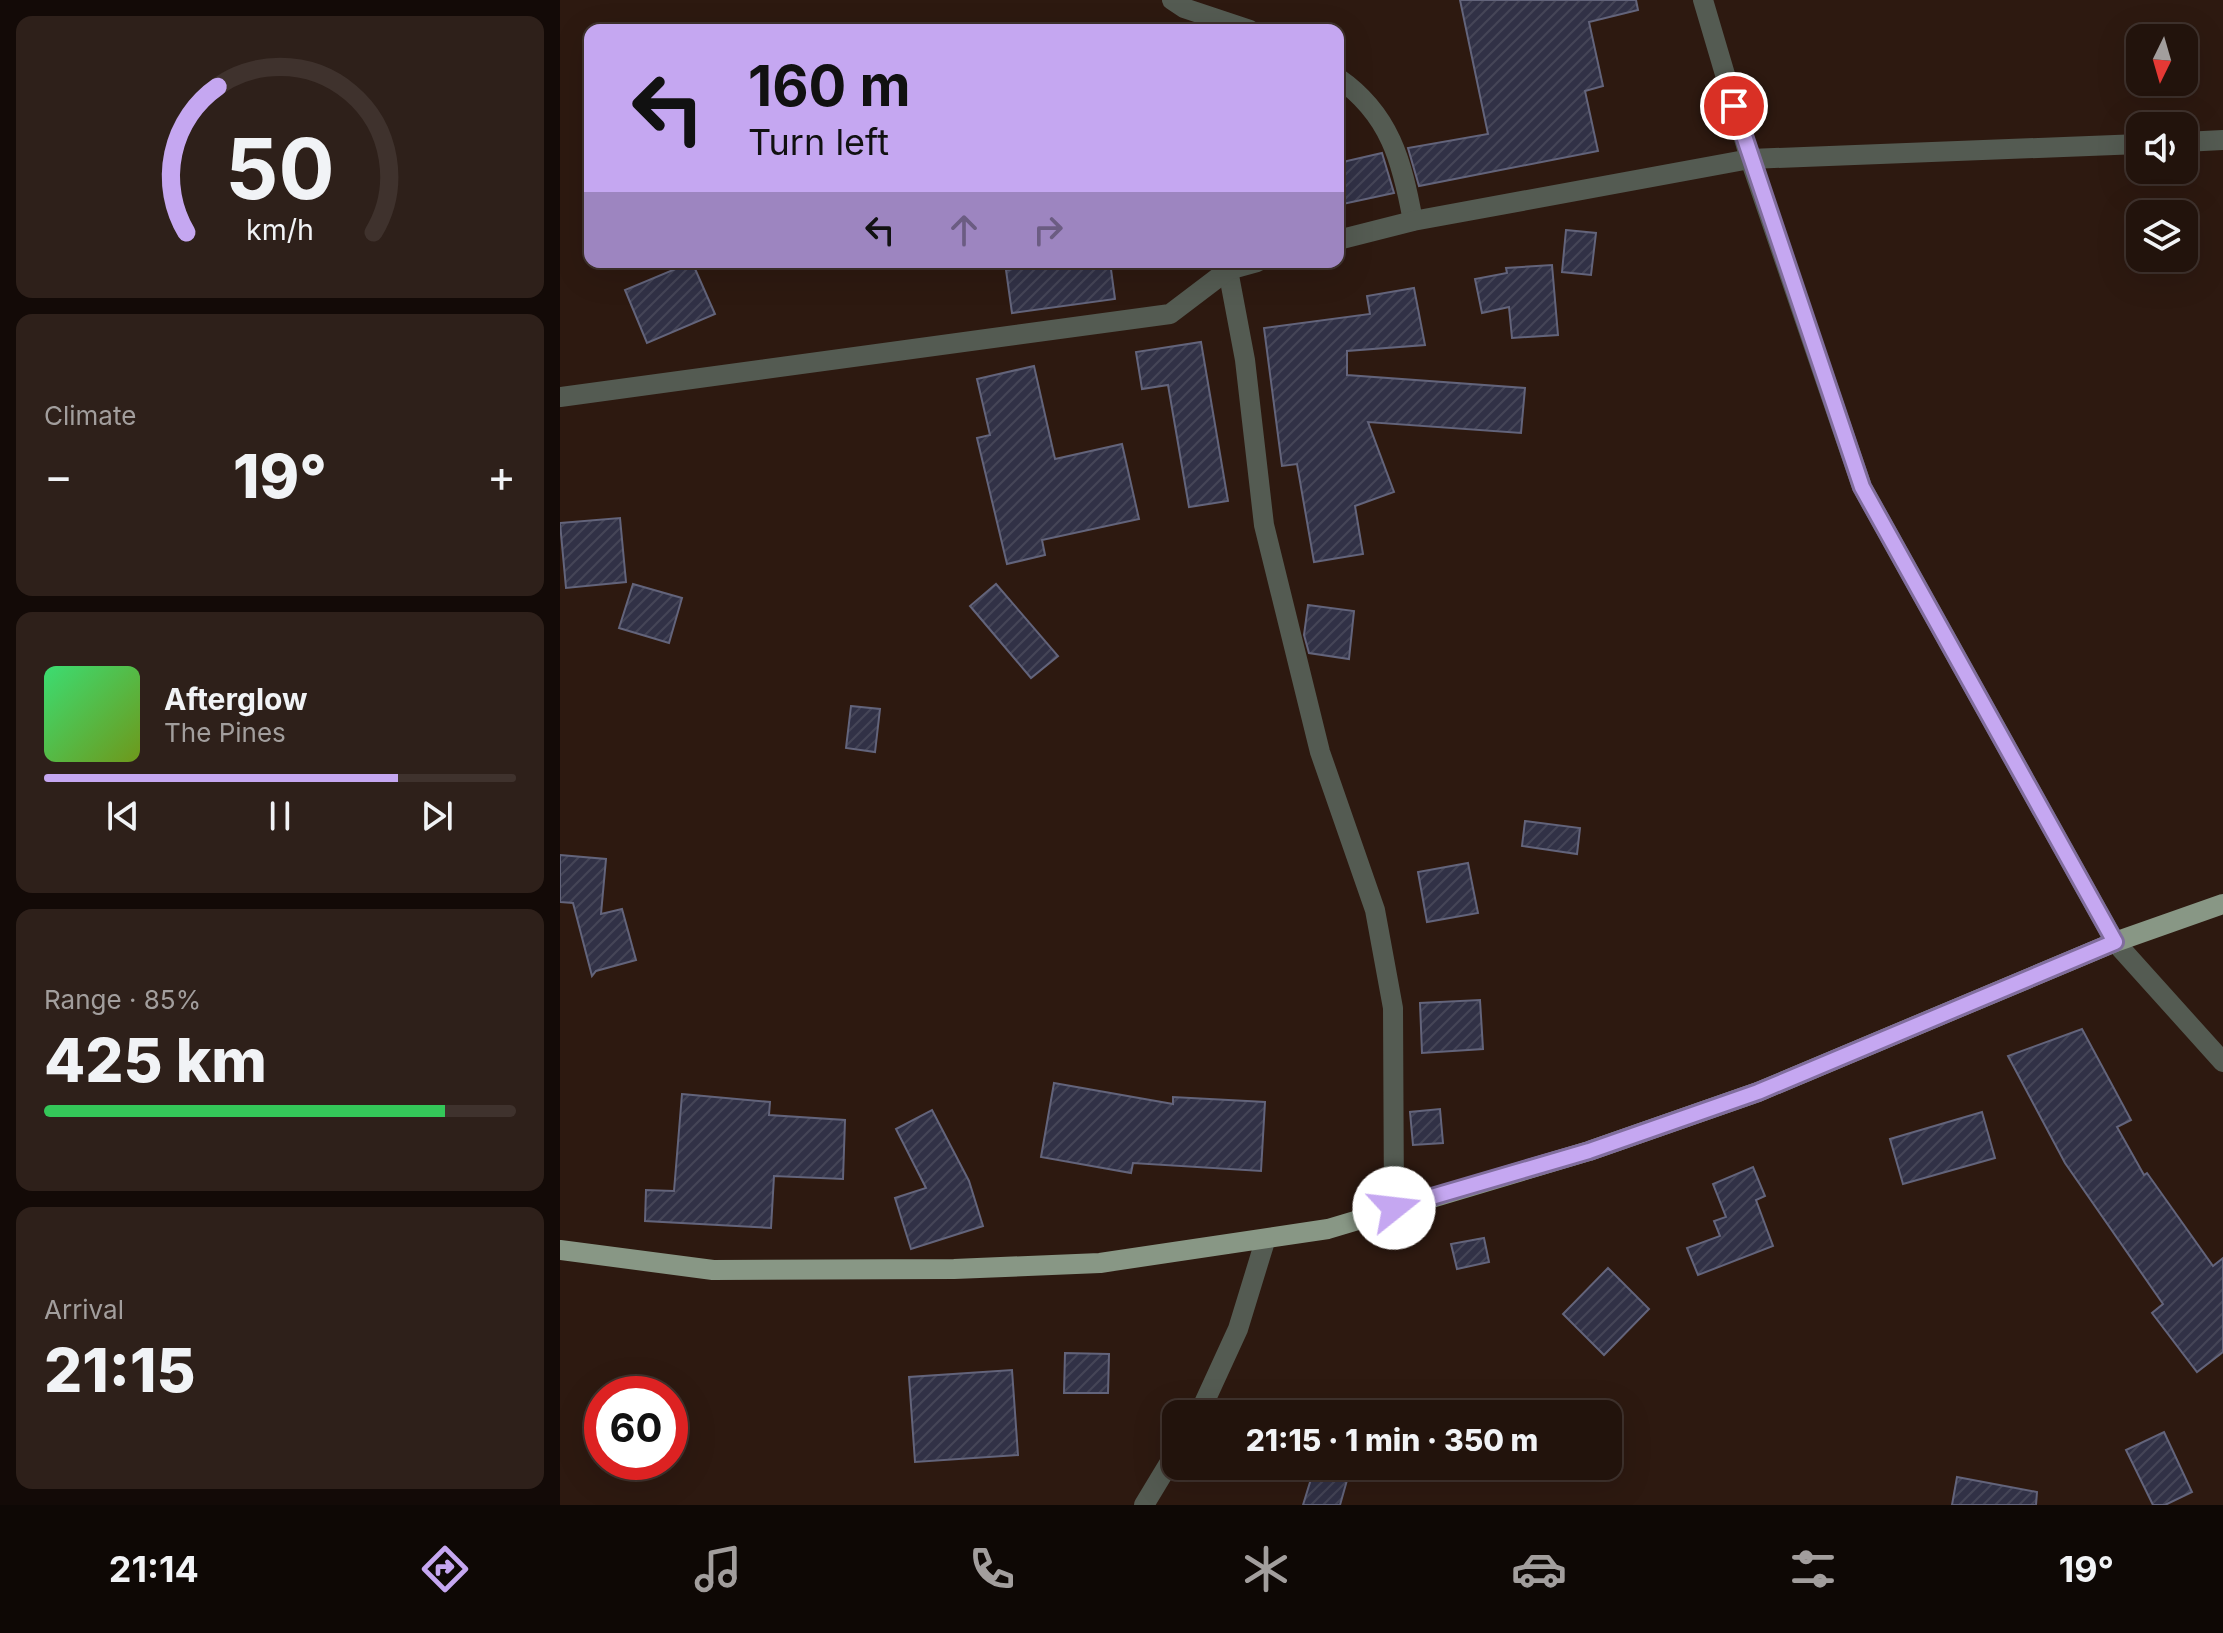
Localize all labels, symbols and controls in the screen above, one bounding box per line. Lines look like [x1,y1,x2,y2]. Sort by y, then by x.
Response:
north arrow [2126,24,2198,96]
map controls [2126,24,2198,272]
text: 160 m [748,52,911,120]
icon: left [616,56,720,160]
pin [1700,72,1768,140]
icon: arrive [1712,84,1756,128]
button: sound [2126,112,2198,184]
text: 50 [225,117,335,218]
text: Turn left [748,120,889,164]
button: layers [2126,200,2198,272]
icon: left [858,208,902,252]
icon: ahead [942,208,986,252]
icon: right [1026,208,1070,252]
text: km/h [246,212,314,247]
text: Climate [44,400,136,431]
text: 19° [233,440,327,512]
text: − [44,449,73,503]
text: + [487,449,516,503]
text: Afterglow [164,681,308,717]
text: The Pines [164,717,286,748]
icon: previous [101,794,145,838]
icon: pause [258,794,302,838]
icon: next [415,794,459,838]
text: Range · 85% [44,984,201,1015]
text: 425 km [44,1024,267,1096]
position arrow [1352,1166,1436,1250]
text: Arrival [44,1294,124,1325]
text: 21:15 [44,1334,196,1406]
speed limit sign: 60 [584,1376,688,1480]
text: 21:15 · 1 min · 350 m [1246,1422,1538,1458]
icon: directions [417,1541,473,1597]
icon: music [690,1541,746,1597]
icon: phone [964,1541,1020,1597]
icon: climate [1238,1541,1294,1597]
icon: car [1511,1541,1567,1597]
icon: filters [1785,1541,1841,1597]
text: 21:14 [109,1547,199,1591]
text: 19° [2059,1547,2114,1591]

